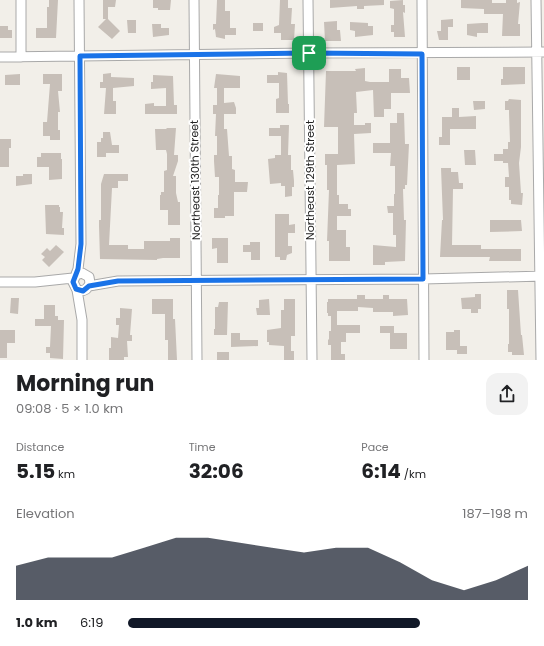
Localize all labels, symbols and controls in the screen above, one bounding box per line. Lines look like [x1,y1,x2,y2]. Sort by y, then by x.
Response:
pin [292,36,326,70]
icon: arrive [298,42,320,64]
street label: Northeast 130th Street [186,120,204,240]
street label: Northeast 129th Street [302,120,318,240]
text: Morning run [16,368,154,399]
button: share [486,373,528,415]
text: 09:08 · 5 × 1.0 km [16,399,123,418]
text: Distance [16,439,64,455]
text: Time [189,439,215,455]
text: Pace [361,439,389,455]
text: 5.15 [16,457,55,485]
text: 32:06 [189,457,244,485]
text: 6:14 [361,457,401,485]
text: km [55,466,75,482]
text: /km [401,466,426,482]
text: Elevation [16,504,75,523]
text: 187–198 m [462,504,528,523]
text: 1.0 km [16,613,58,632]
text: 6:19 [80,613,103,632]

